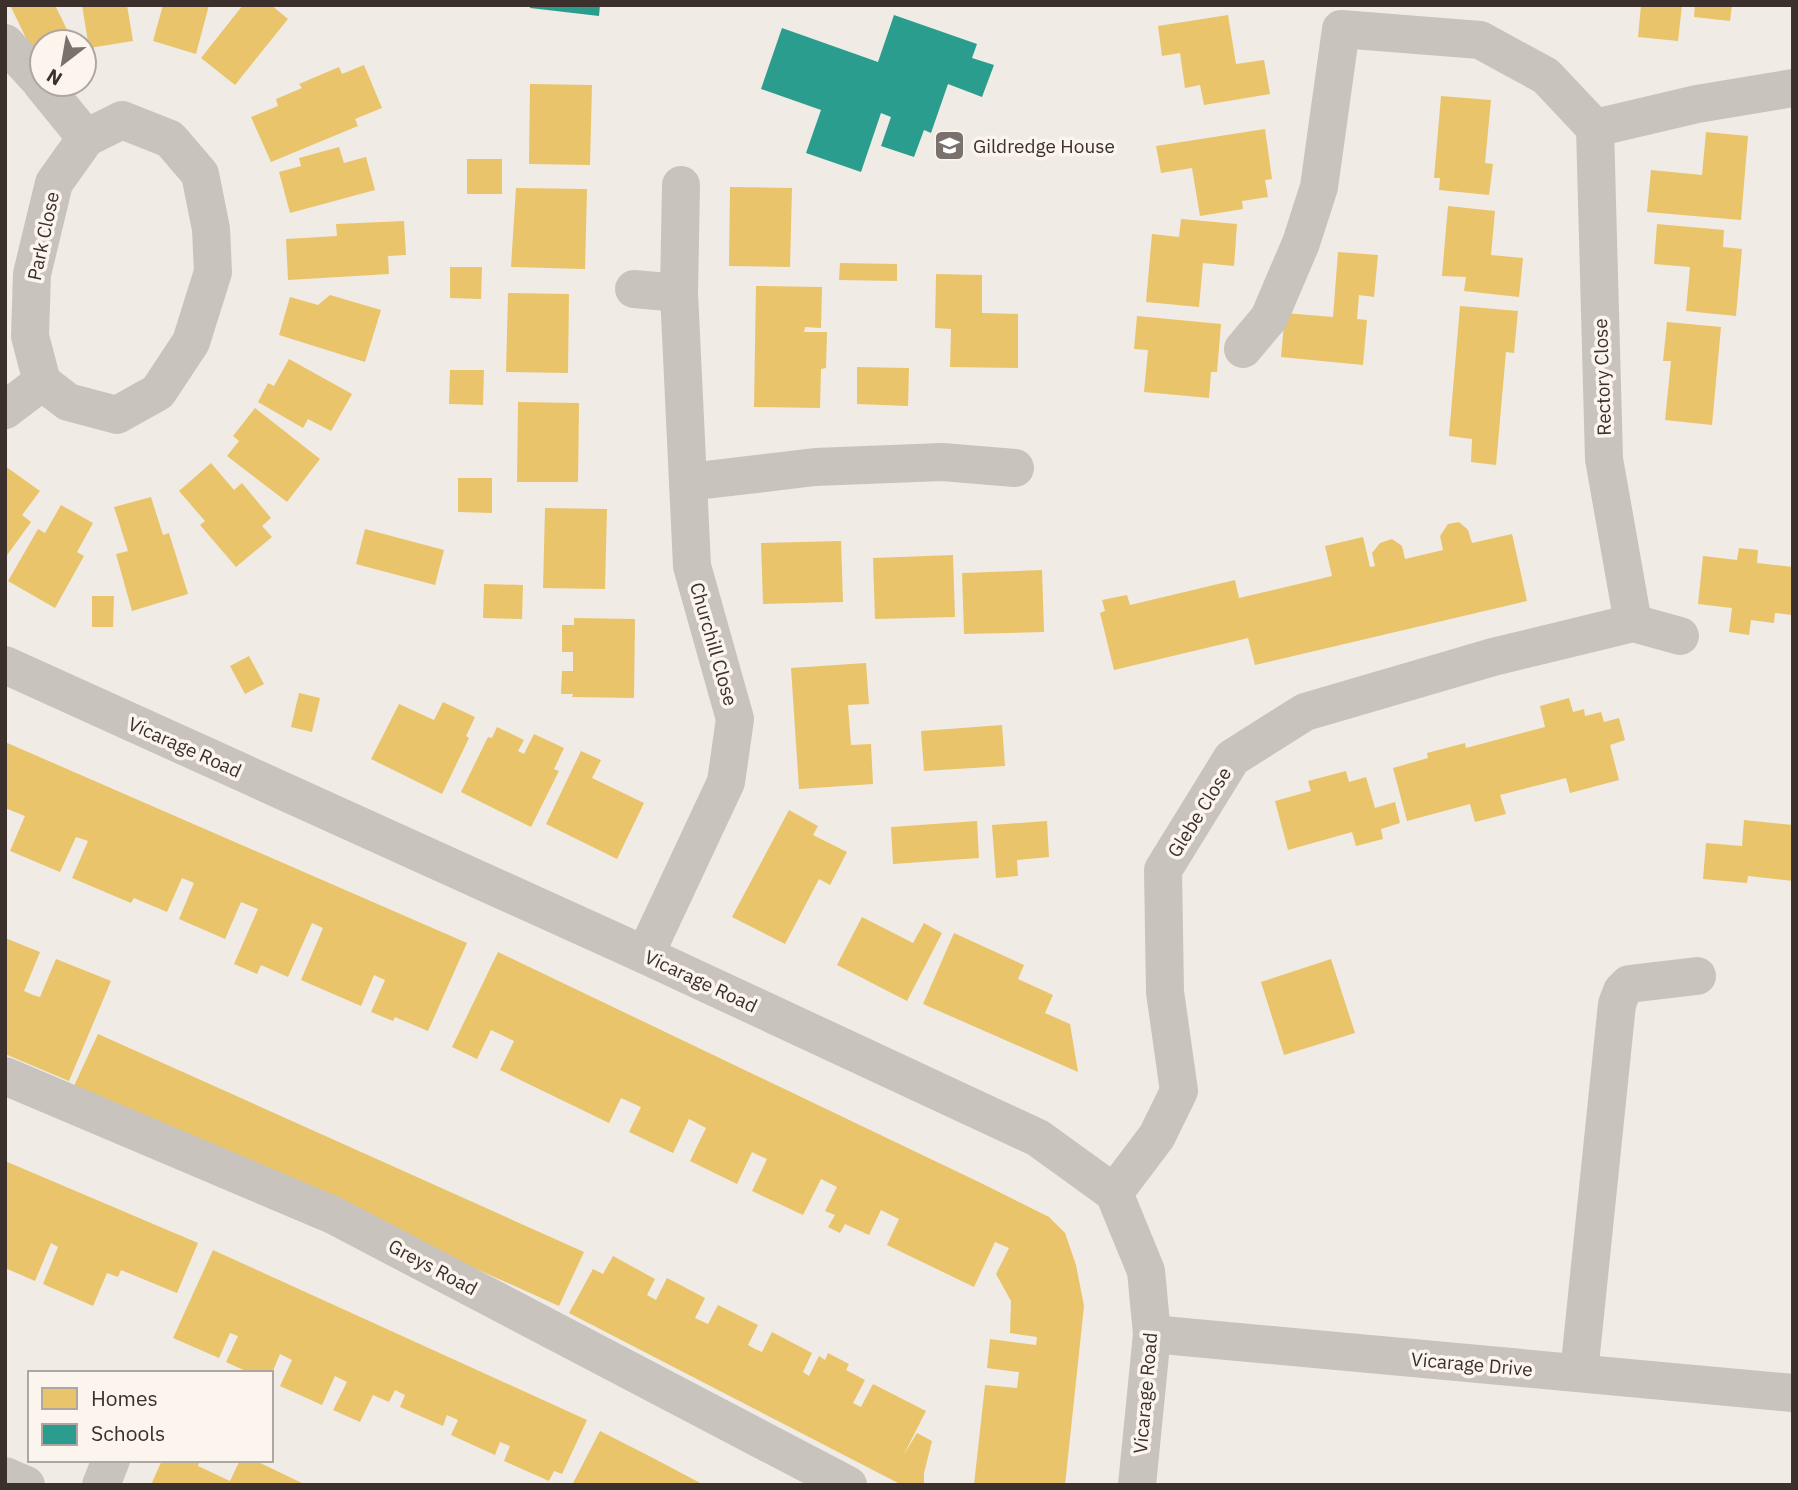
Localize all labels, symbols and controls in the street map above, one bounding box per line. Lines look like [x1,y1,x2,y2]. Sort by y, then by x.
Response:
north arrow [28,28,98,98]
text: N [42,64,66,91]
school or university icon: Gildredge House [933,129,967,163]
place label: Gildredge House [973,134,1115,158]
street label: Park Close [22,189,64,283]
street label: Rectory Close [1588,318,1616,436]
street label: Churchill Close [685,579,743,709]
street label: Vicarage Road [125,711,245,783]
street label: Glebe Close [1162,762,1236,862]
street label: Vicarage Road [641,944,761,1018]
street label: Greys Road [384,1234,482,1300]
street label: Vicarage Road [1128,1331,1162,1455]
street label: Vicarage Drive [1410,1347,1534,1381]
legend [28,1371,273,1462]
text: Homes [91,1384,158,1412]
text: Schools [91,1419,165,1447]

